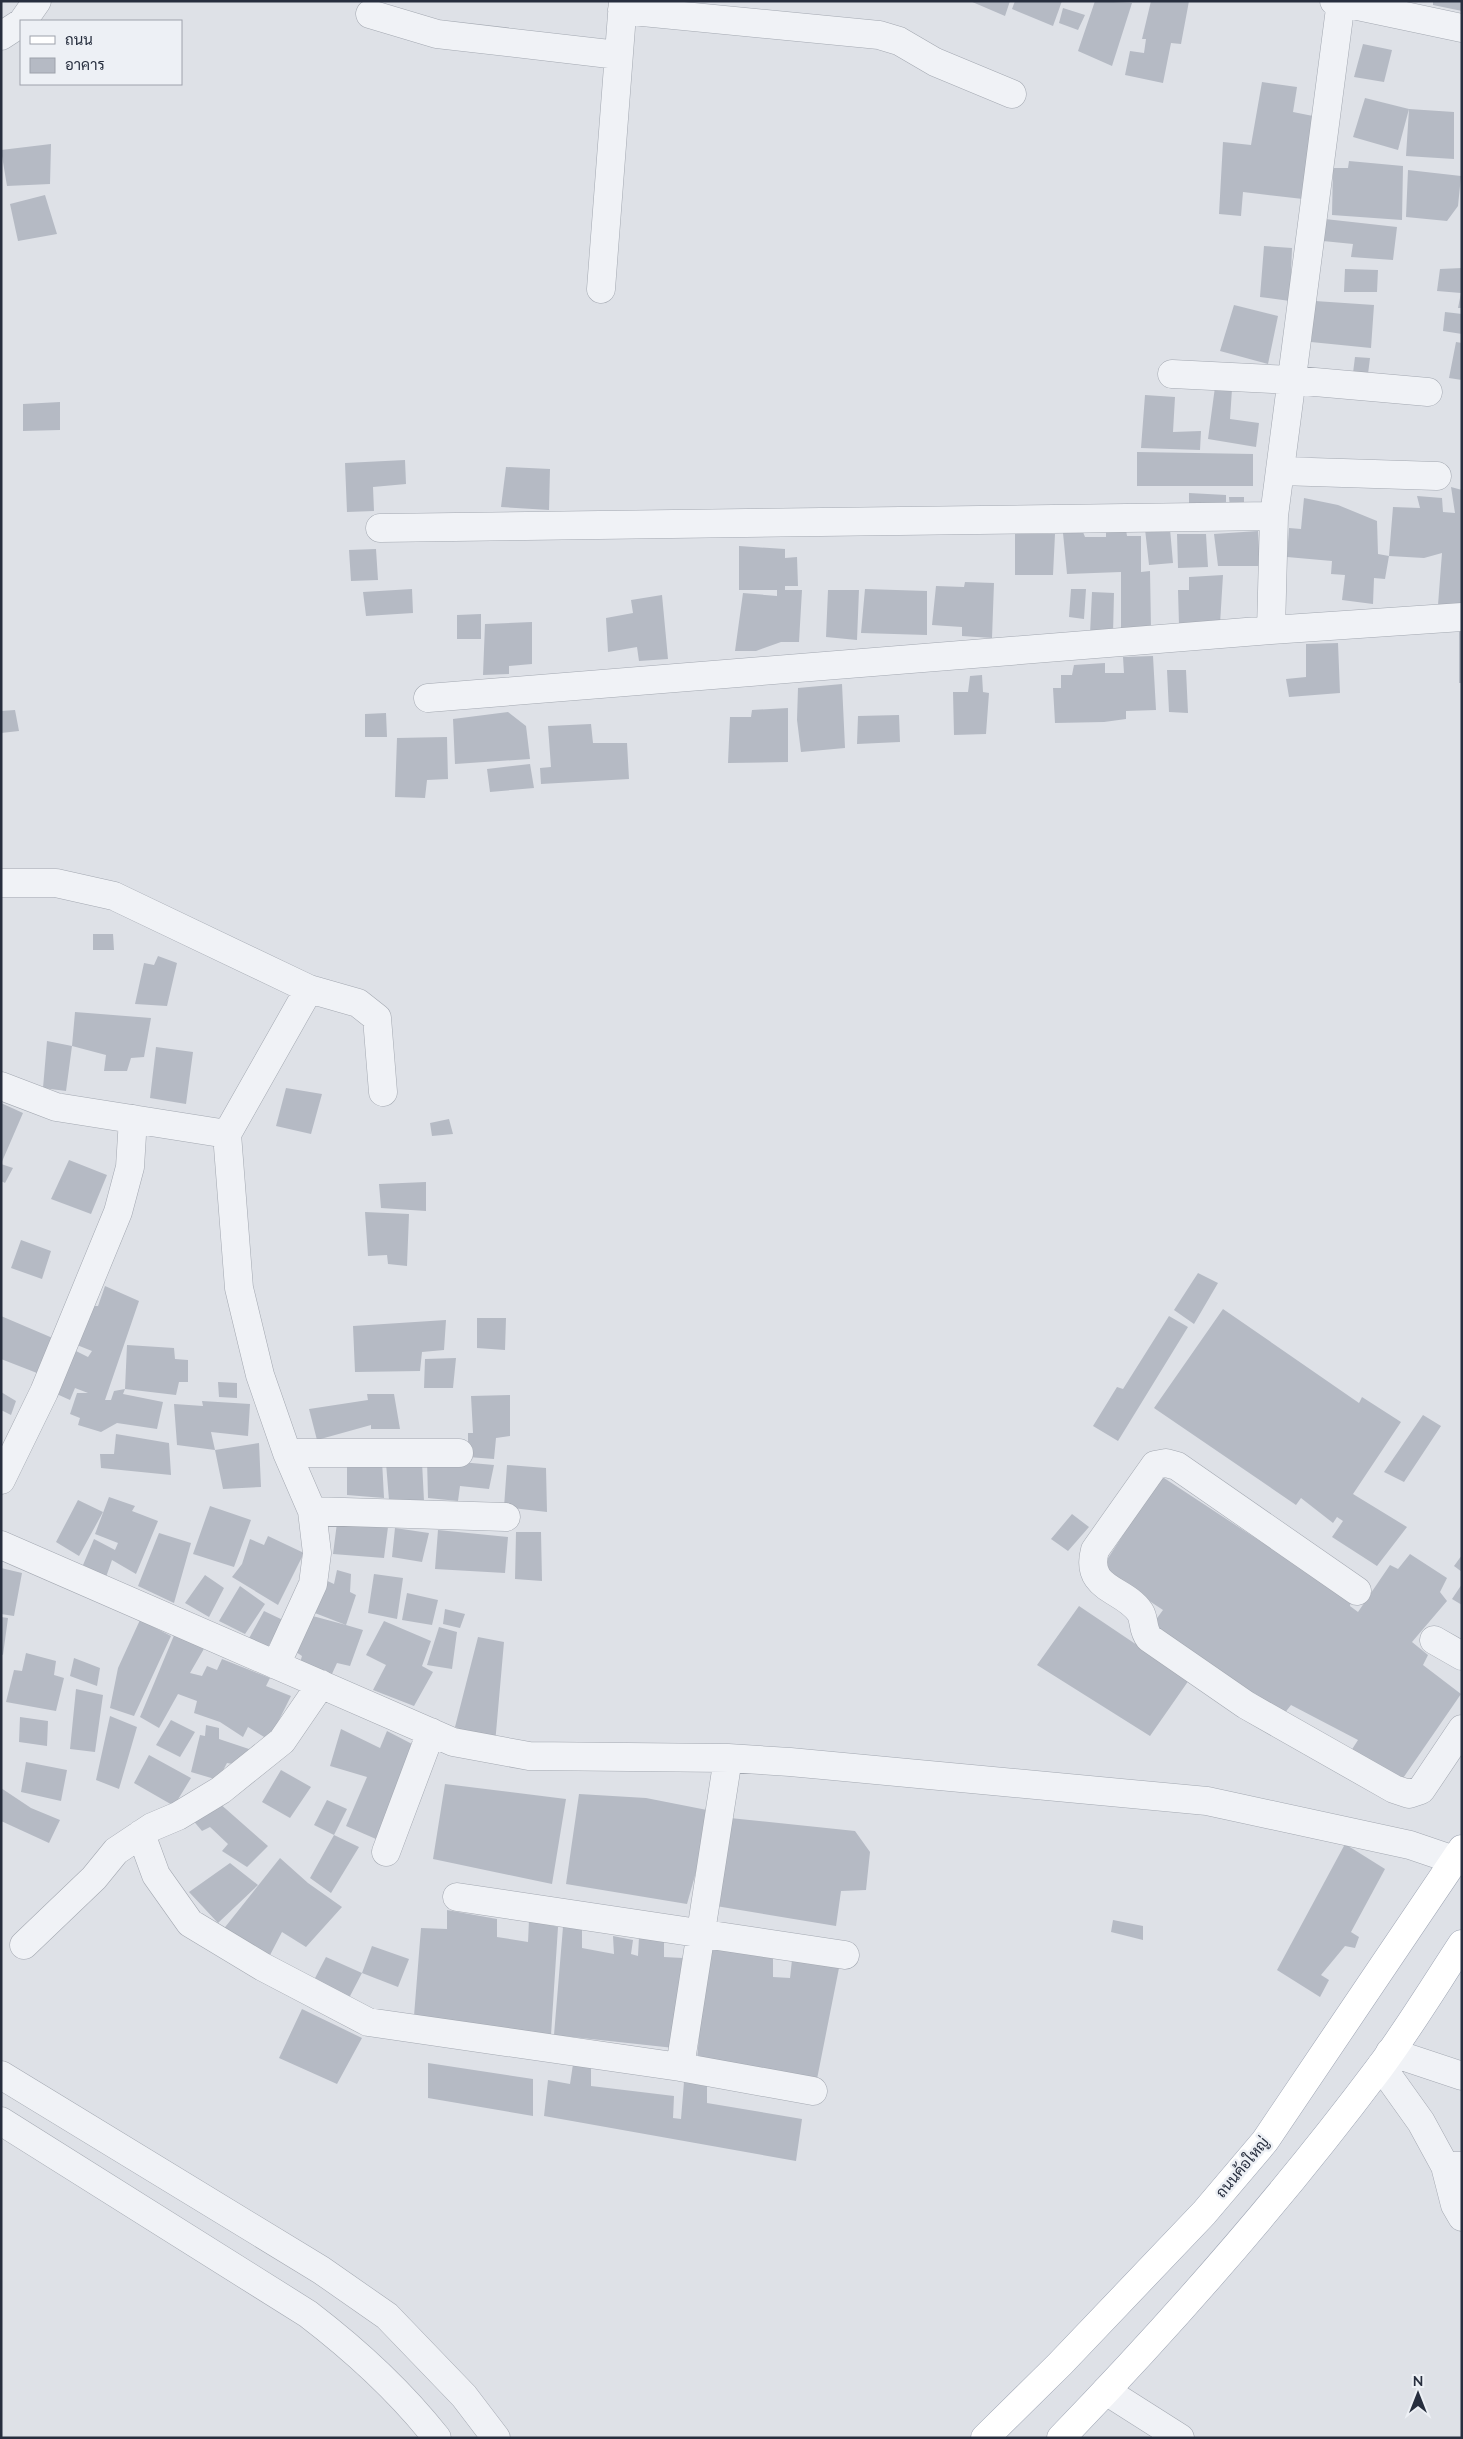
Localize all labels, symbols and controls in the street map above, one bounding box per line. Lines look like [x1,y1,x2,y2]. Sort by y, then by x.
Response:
legend [20,20,182,85]
text: ถนน [65,30,93,49]
text: อาคาร [65,55,105,74]
street label: ถนนค้อใหญ่ [1211,2133,1273,2201]
north arrow [1393,2369,1443,2419]
text: N [1413,2372,1423,2390]

